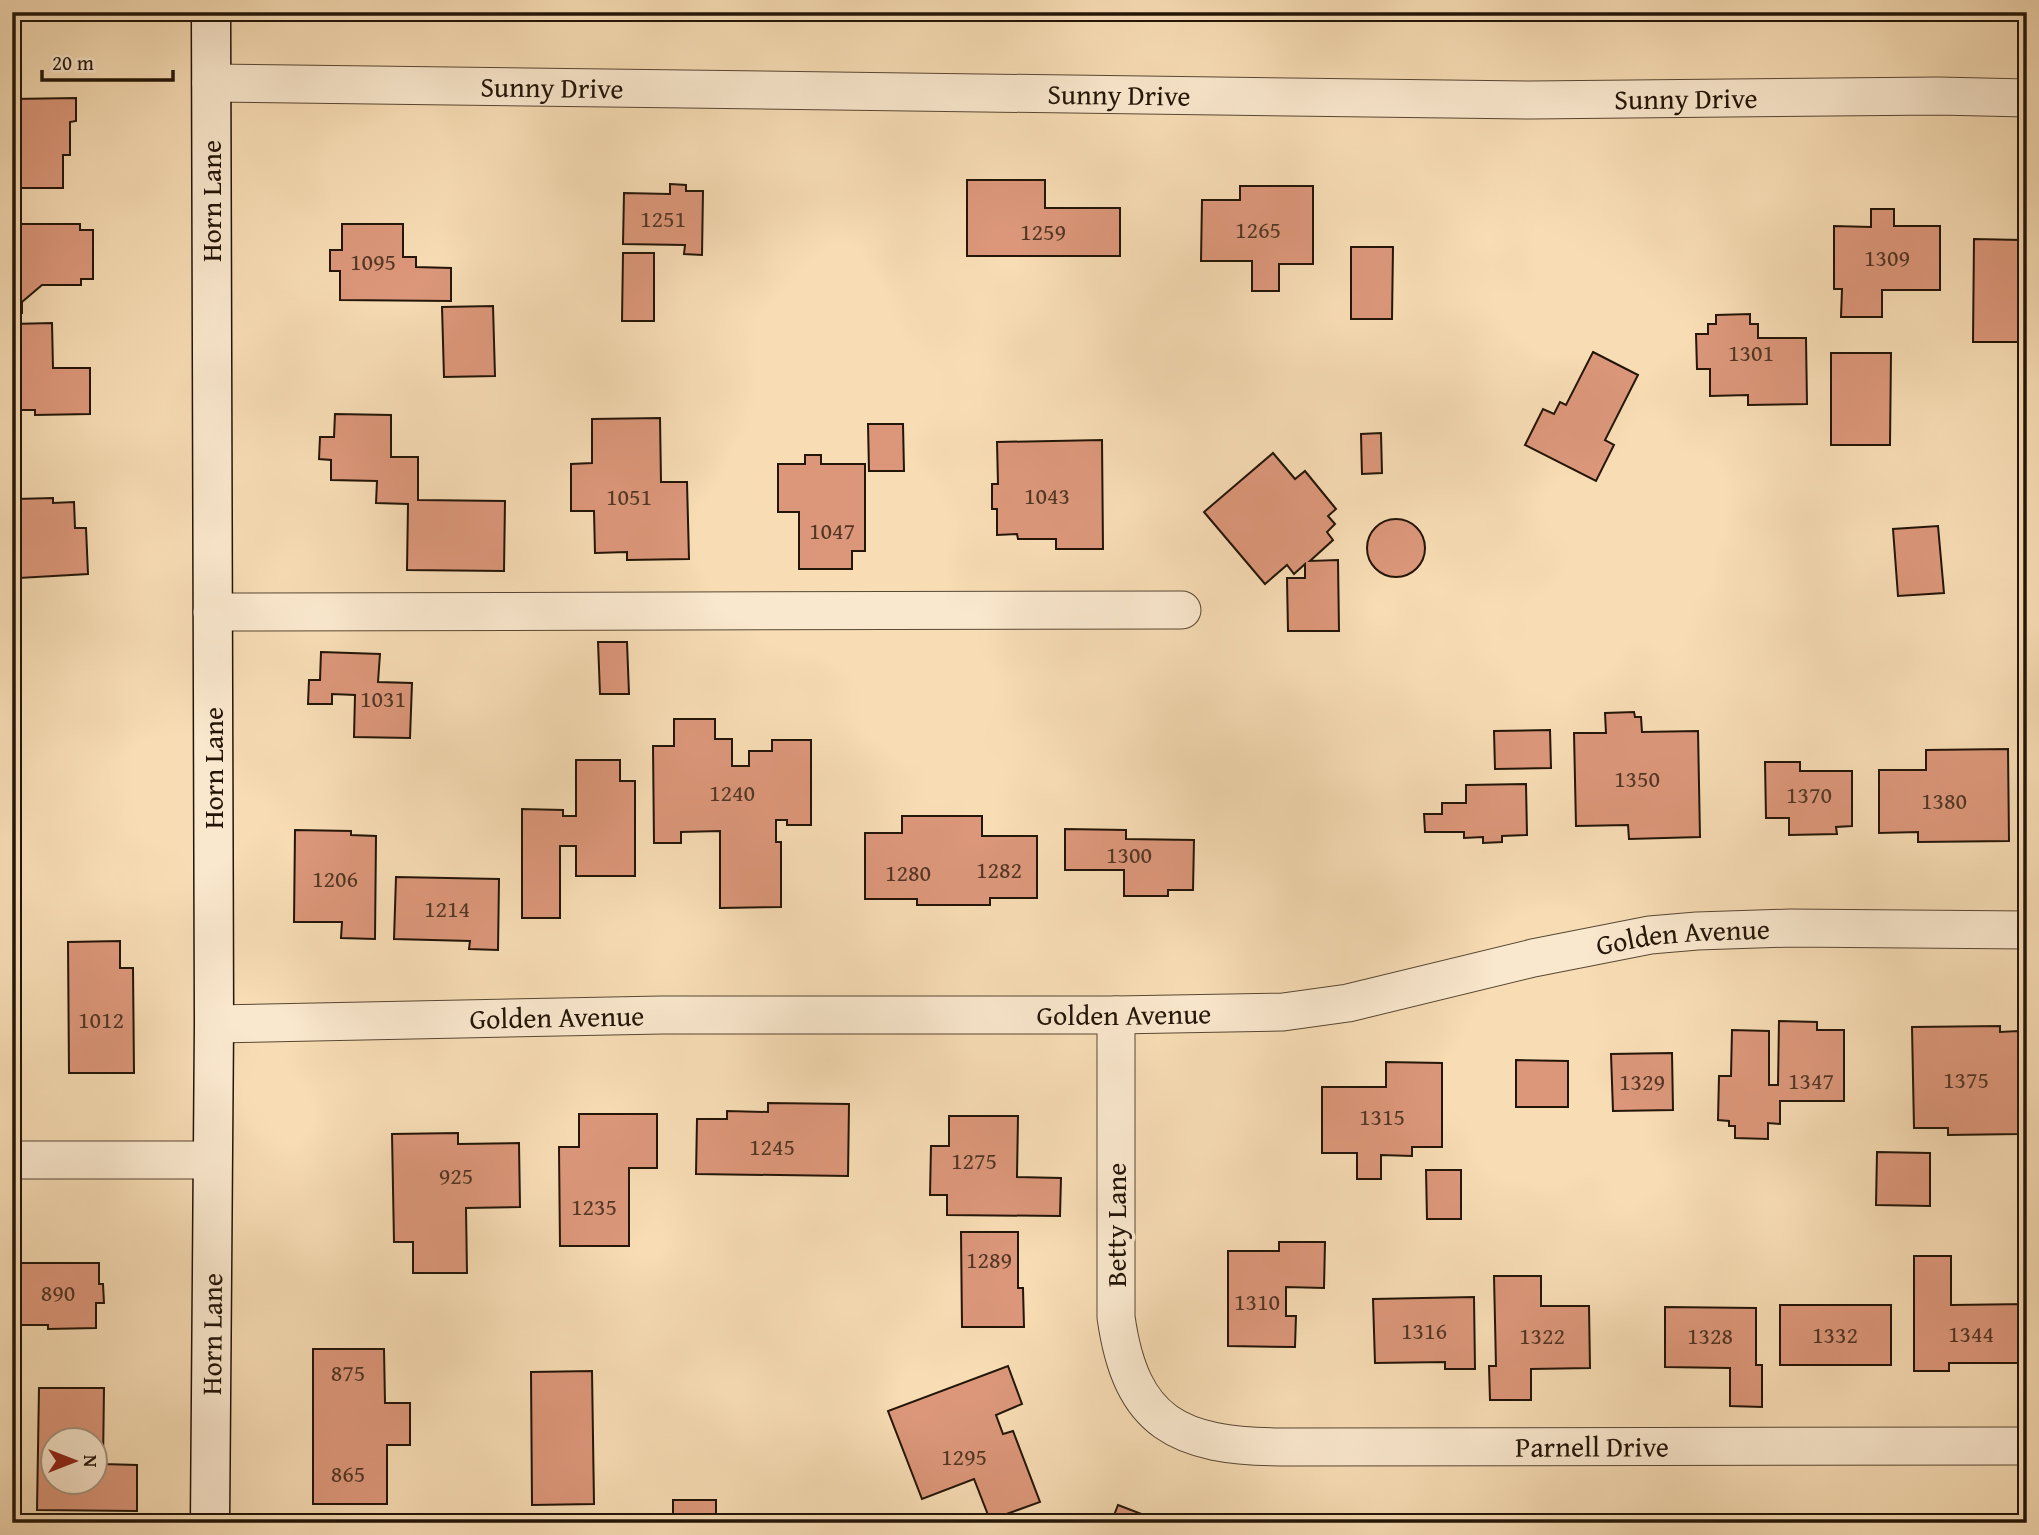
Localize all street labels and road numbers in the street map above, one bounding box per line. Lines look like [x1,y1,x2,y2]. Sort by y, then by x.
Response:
street label: Sunny Drive [480,65,624,108]
street label: Sunny Drive [1047,73,1191,116]
street label: Sunny Drive [1614,77,1758,119]
street label: Horn Lane [190,140,231,262]
street label: Horn Lane [192,707,233,829]
street label: Golden Avenue [1592,908,1770,965]
street label: Golden Avenue [1037,992,1212,1035]
street label: Golden Avenue [469,994,645,1039]
street label: Betty Lane [1095,1163,1136,1287]
street label: Horn Lane [190,1273,232,1395]
street label: Parnell Drive [1515,1425,1669,1467]

